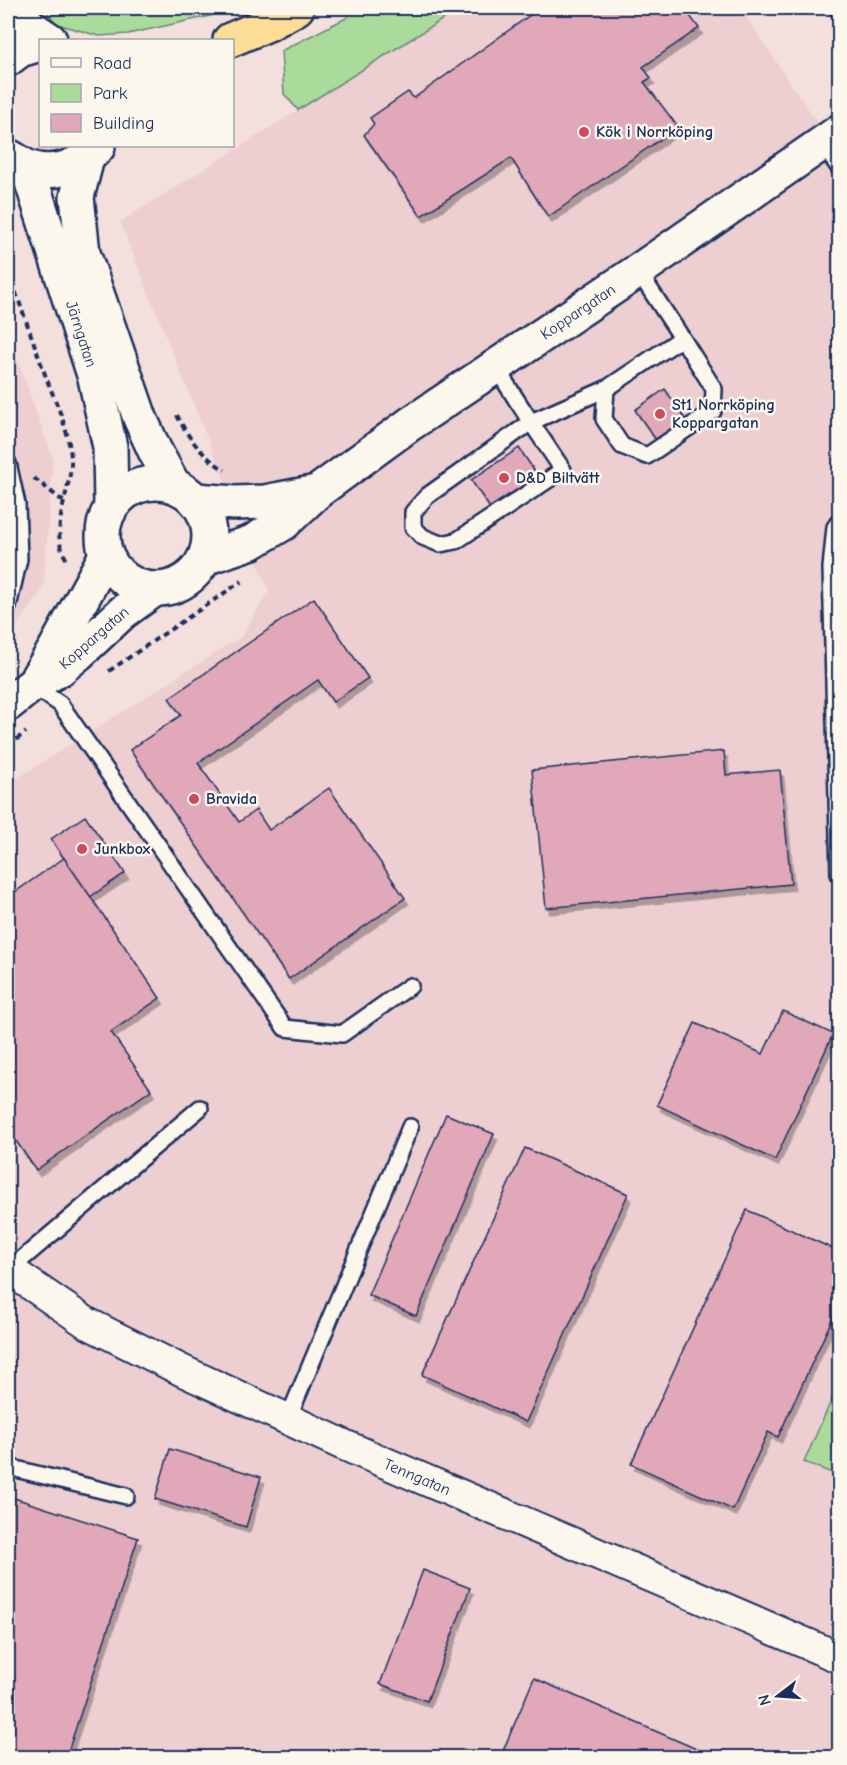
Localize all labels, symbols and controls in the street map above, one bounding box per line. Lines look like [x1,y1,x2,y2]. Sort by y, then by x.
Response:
legend [39,39,234,147]
text: Road [93,53,132,74]
text: Park [93,83,128,104]
text: Building [93,113,155,134]
place label: Kök i Norrköping [596,123,713,141]
marker: Kök i Norrköping [577,125,591,139]
street label: Koppargatan [537,280,619,344]
street label: Järngatan [62,299,100,369]
place label: St1 Norrköping Koppargatan [672,396,775,432]
marker: St1 Norrköping Koppargatan [653,407,667,421]
place label: D&D Biltvätt [516,469,600,487]
marker: D&D Biltvätt [497,471,511,485]
street label: Koppargatan [55,603,133,673]
place label: Bravida [206,790,257,808]
marker: Bravida [187,792,201,806]
place label: Junkbox [94,840,151,858]
marker: Junkbox [75,842,89,856]
street label: Tenngatan [381,1455,453,1499]
north arrow [748,1666,808,1726]
text: N [754,1692,775,1708]

